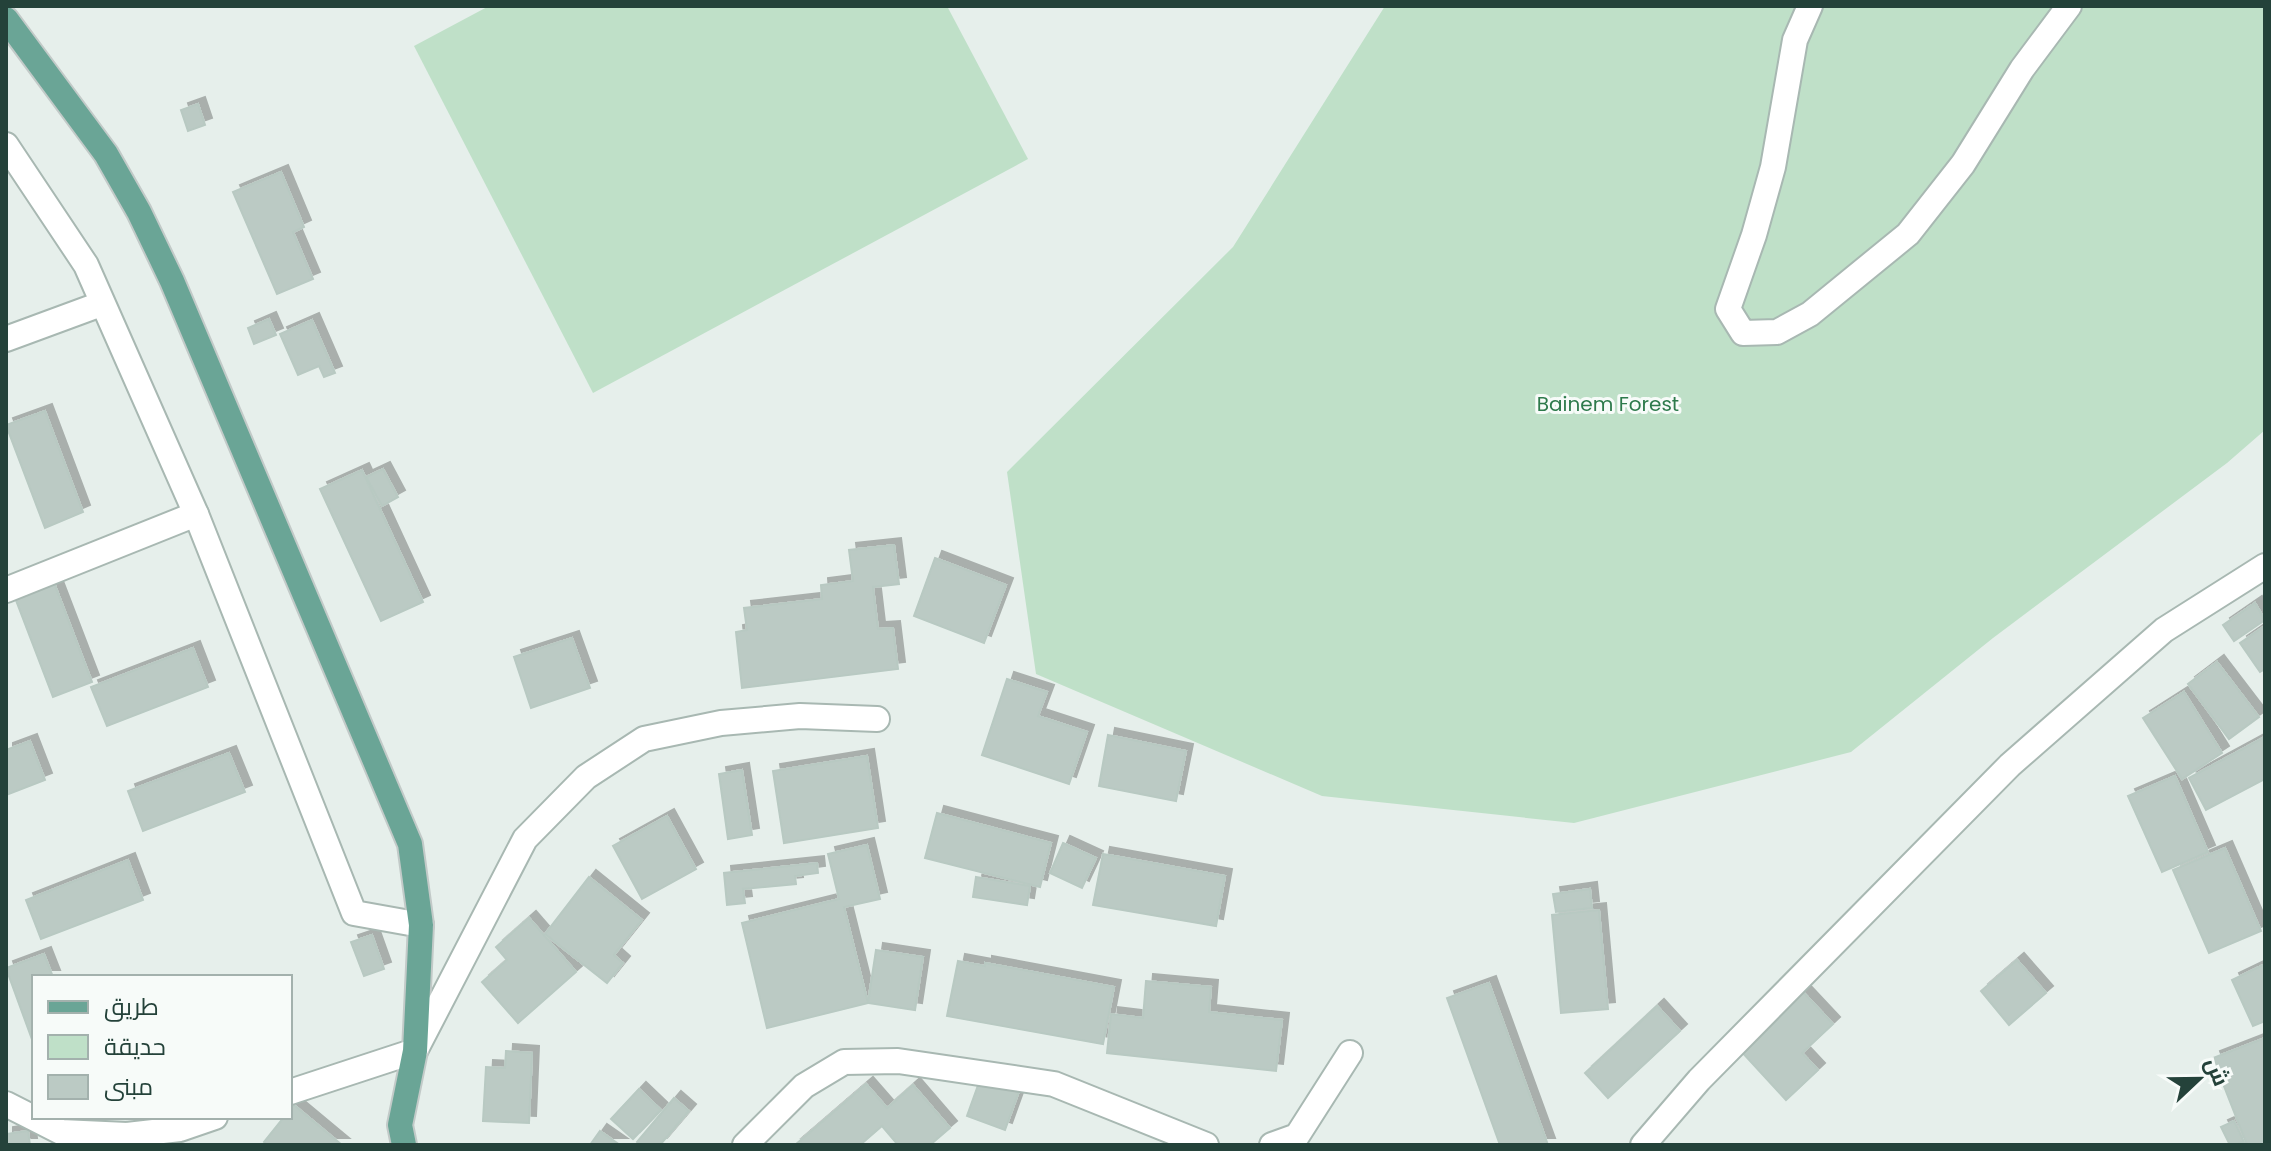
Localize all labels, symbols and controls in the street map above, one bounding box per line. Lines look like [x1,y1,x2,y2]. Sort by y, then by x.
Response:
park label: Bainem Forest [1537,390,1679,418]
legend [32,975,292,1119]
text: طريق [104,990,159,1023]
text: حديقة [104,1030,166,1063]
north arrow [2159,1039,2239,1119]
text: ش [2197,1053,2237,1091]
text: مبنى [104,1070,153,1103]

